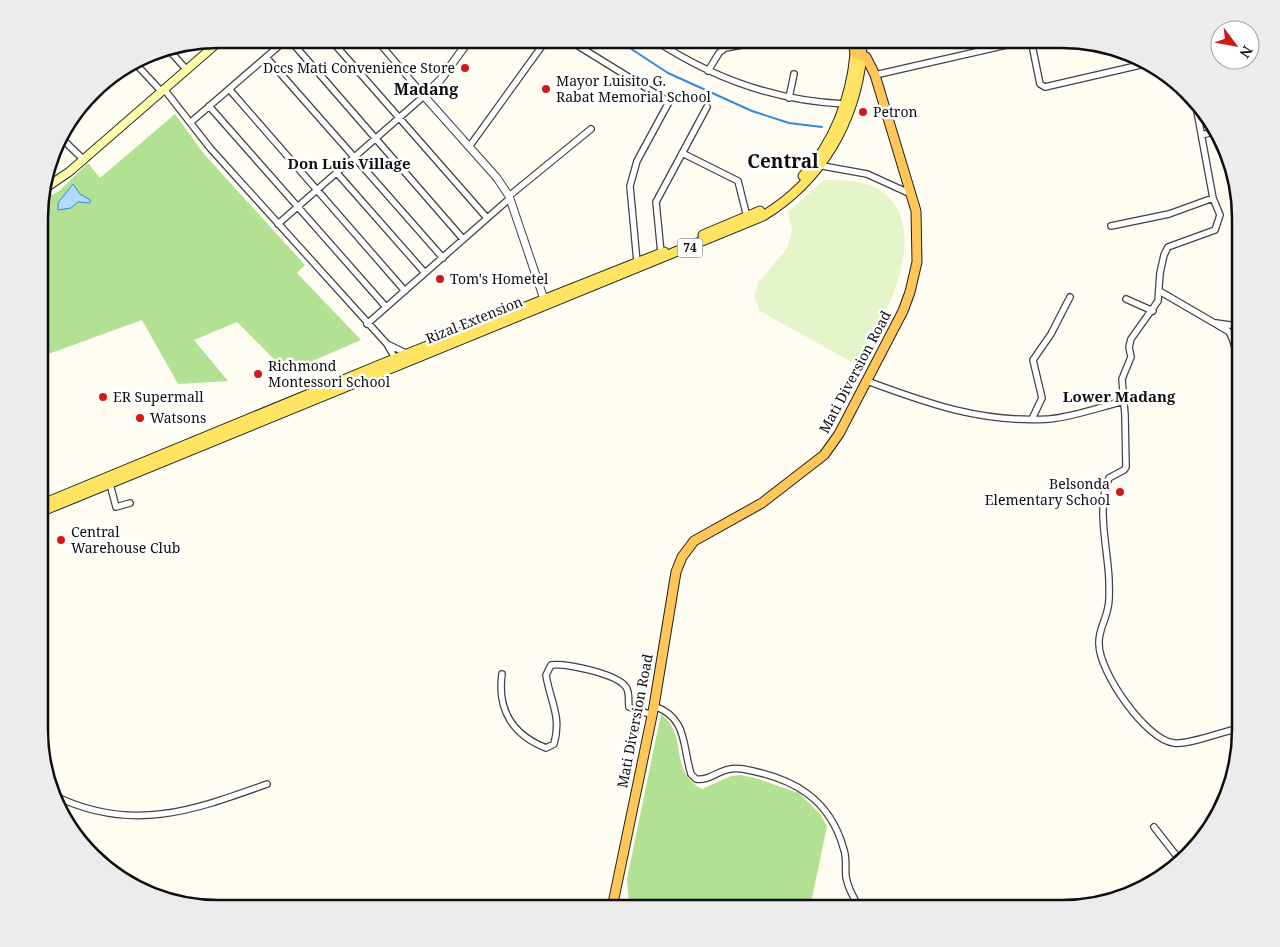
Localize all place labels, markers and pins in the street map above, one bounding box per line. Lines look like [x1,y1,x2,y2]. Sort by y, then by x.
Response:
place label: Dccs Mati Convenience Store [263,58,455,77]
marker: Dccs Mati Convenience Store [459,62,471,74]
place label: Mayor Luisito G. Rabat Memorial School [556,71,712,106]
marker: Mayor Luisito G. Rabat Memorial School [540,83,552,95]
place label: Petron [873,102,918,121]
marker: Petron [857,106,869,118]
place label: Tom's Hometel [450,269,549,288]
marker: Tom's Hometel [434,273,446,285]
place label: Richmond Montessori School [268,356,391,391]
marker: Richmond Montessori School [252,368,264,380]
place label: ER Supermall [113,387,204,406]
marker: ER Supermall [97,391,109,403]
place label: Watsons [150,408,206,427]
marker: Watsons [134,412,146,424]
place label: Belsonda Elementary School [985,474,1111,509]
marker: Belsonda Elementary School [1114,486,1126,498]
place label: Central Warehouse Club [71,522,180,557]
marker: Central Warehouse Club [55,534,67,546]

